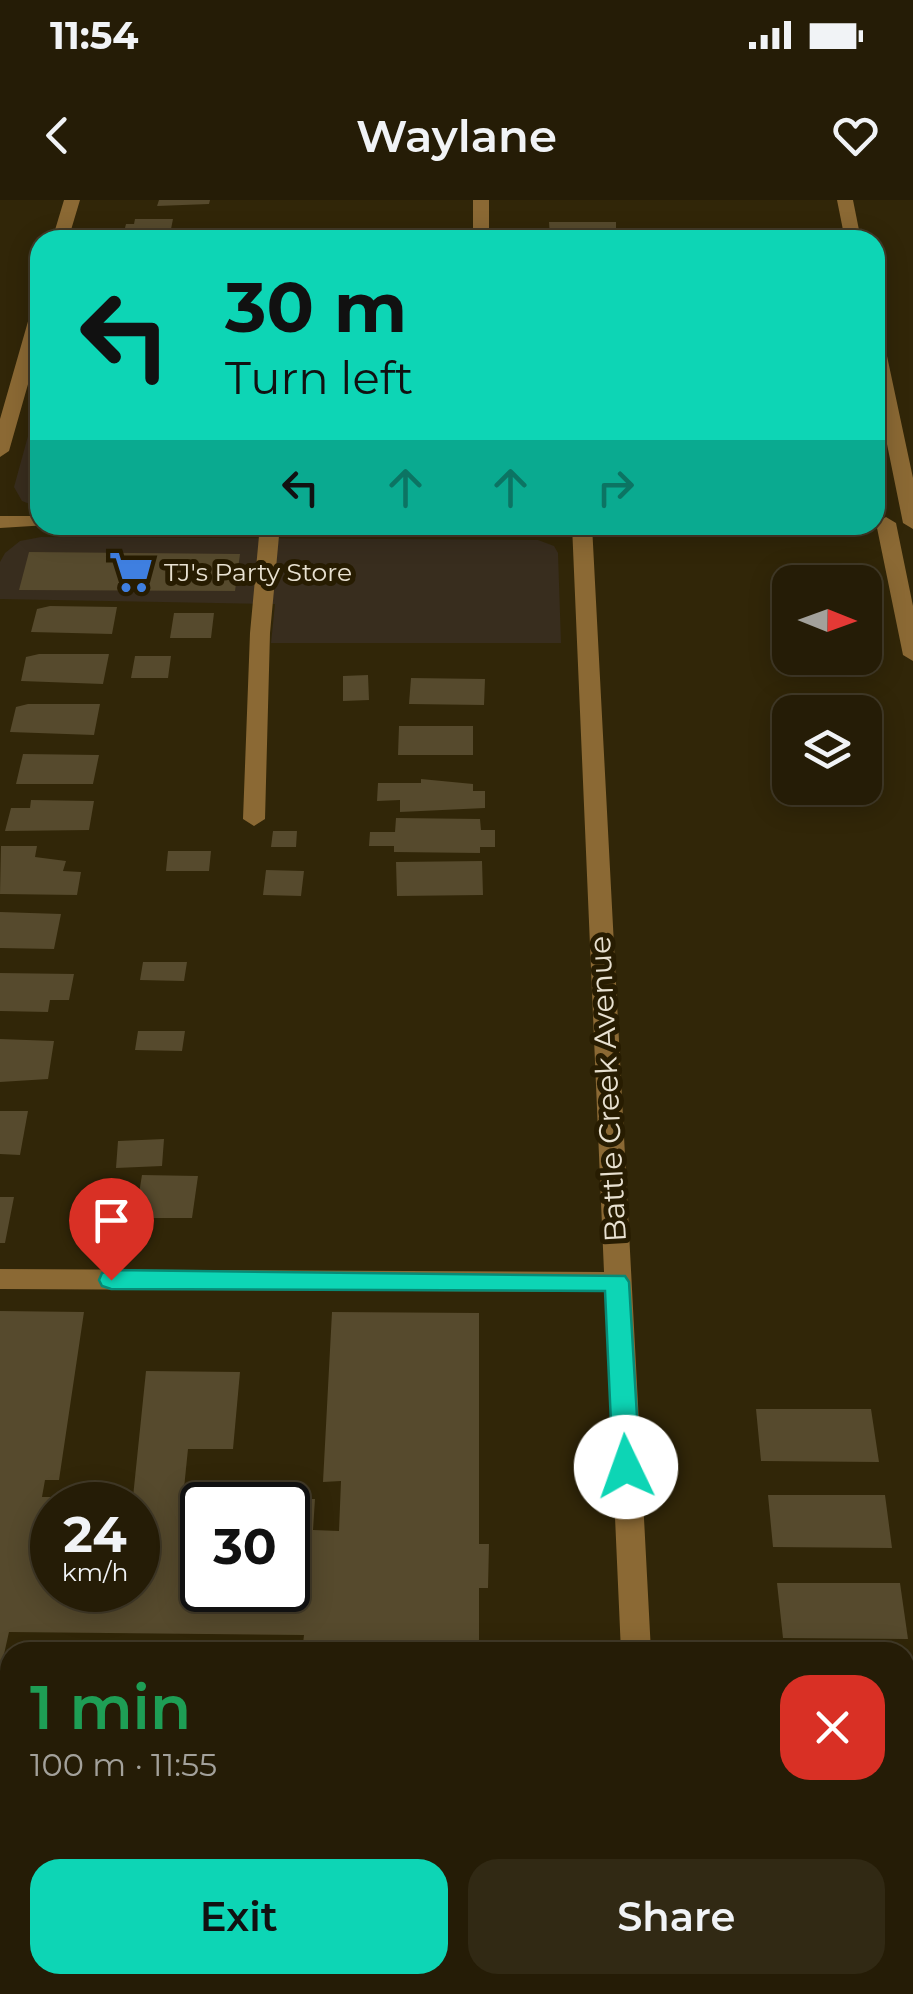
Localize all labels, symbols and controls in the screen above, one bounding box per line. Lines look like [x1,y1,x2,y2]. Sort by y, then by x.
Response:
text: 11:54 [50,12,139,59]
icon: back [30,108,85,163]
text: Waylane [356,108,557,163]
icon: heart [828,108,883,163]
text: 30 m [225,264,407,350]
icon: left [60,270,190,400]
text: Turn left [225,350,413,405]
icon: left [273,460,328,515]
icon: ahead [378,460,433,515]
icon: ahead [483,460,538,515]
icon: right [588,460,643,515]
supermarket icon: TJ's Party Store [107,548,155,596]
place label: TJ's Party Store [164,557,352,587]
north arrow [772,565,882,675]
map controls [772,565,882,805]
button: layers [772,695,882,805]
street label: Battle Creek Avenue [581,935,634,1243]
pin [69,1178,154,1281]
icon: arrive [84,1193,139,1248]
position arrow [574,1415,678,1519]
speed limit sign: 30 [180,1482,310,1612]
text: 24 [63,1504,127,1565]
text: km/h [62,1557,128,1587]
text: 1 min [30,1671,191,1744]
button: close [780,1675,885,1780]
text: 100 m · 11:55 [30,1745,217,1784]
button: Exit [30,1859,448,1974]
button: Share [468,1859,885,1974]

